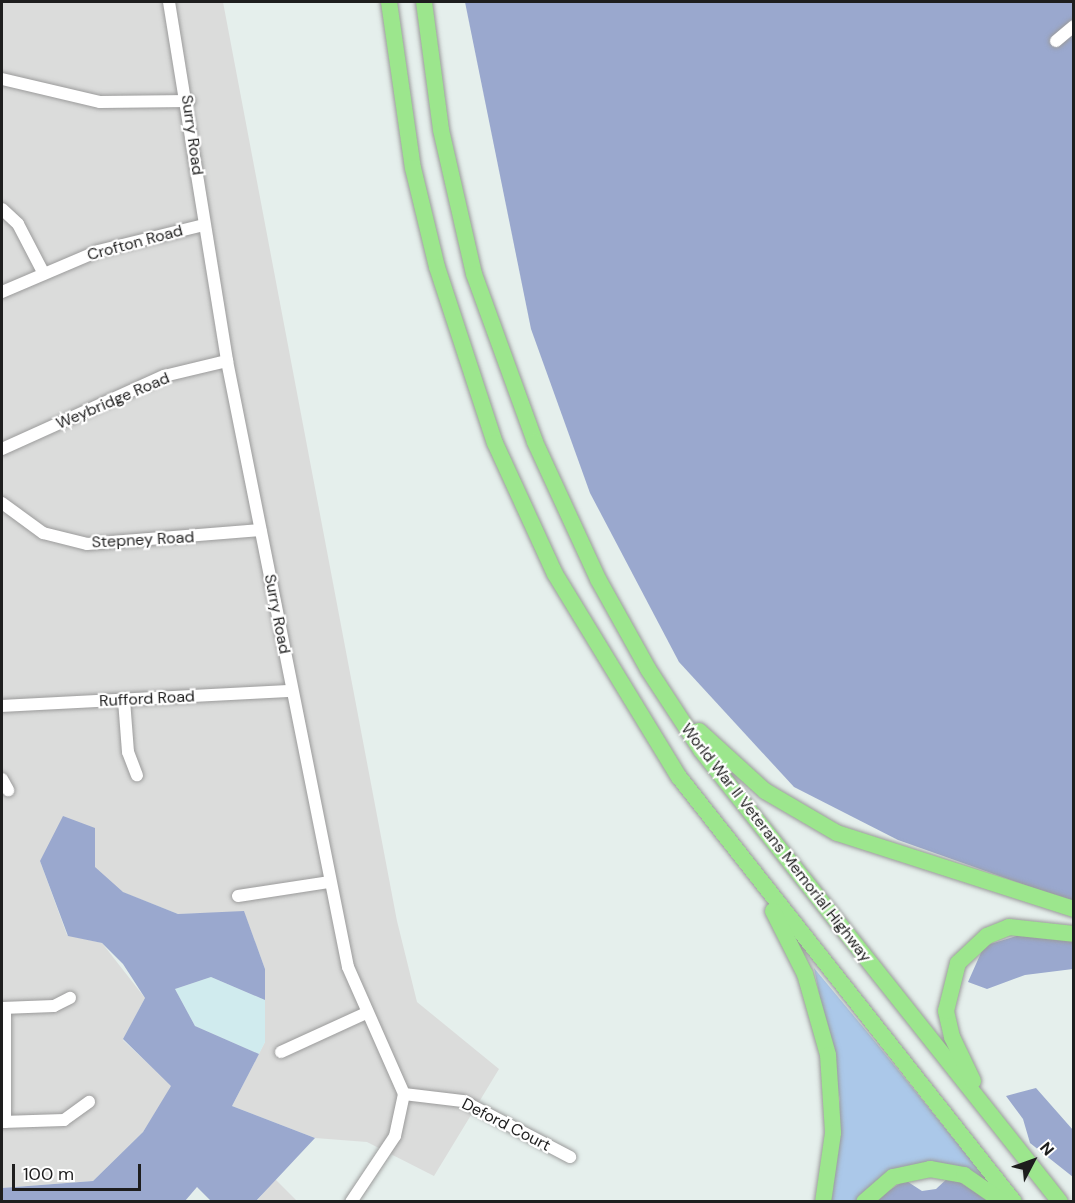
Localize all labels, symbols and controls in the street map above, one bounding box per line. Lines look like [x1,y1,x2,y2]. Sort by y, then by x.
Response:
street label: Surry Road [177,94,207,176]
street label: Crofton Road [85,221,185,265]
street label: Weybridge Road [53,368,173,434]
street label: Stepney Road [91,528,195,552]
street label: Surry Road [260,573,294,655]
street label: Rufford Road [99,687,195,711]
street label: World War II Veterans Memorial Highway [677,720,875,966]
street label: Deford Court [458,1094,554,1156]
north arrow [1003,1131,1063,1191]
text: N [1035,1138,1059,1160]
scale bar [15,1152,144,1190]
text: 100 m [23,1162,74,1186]

